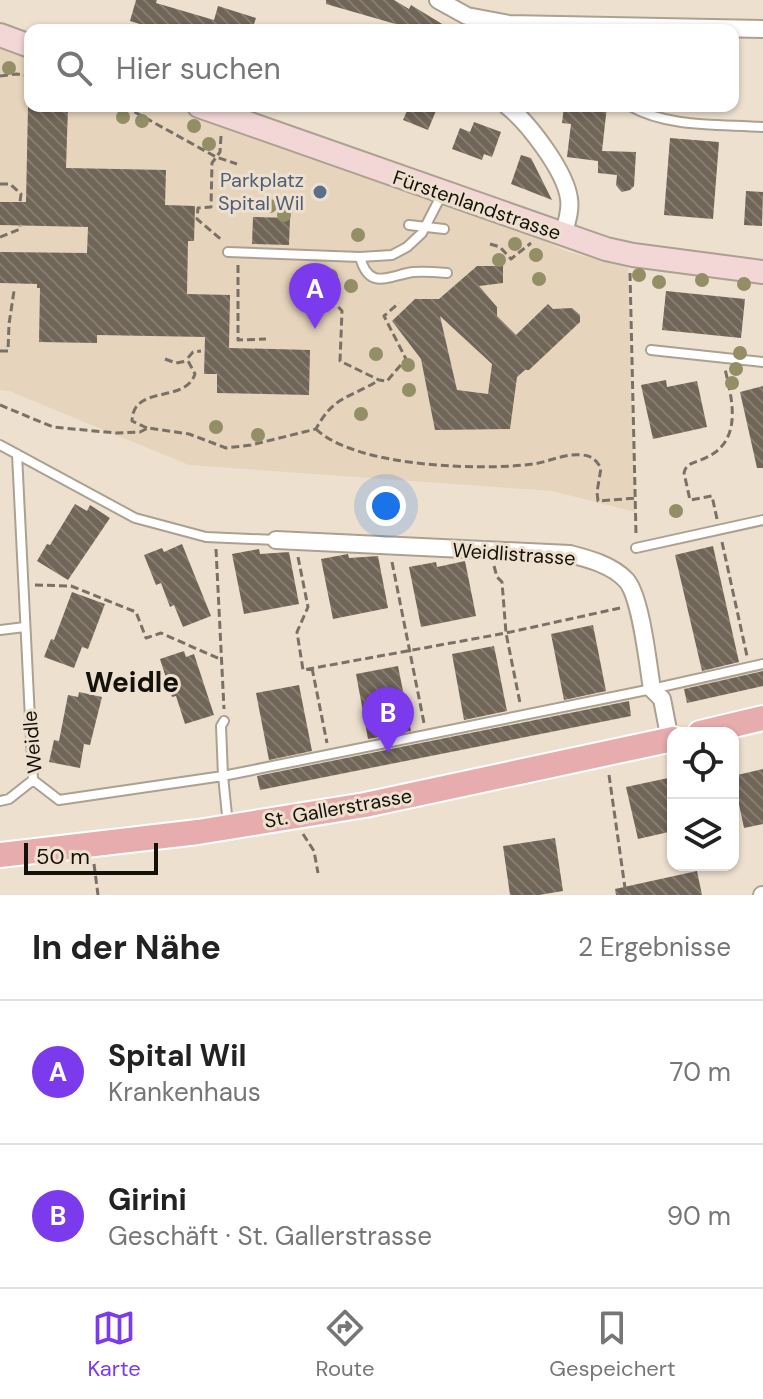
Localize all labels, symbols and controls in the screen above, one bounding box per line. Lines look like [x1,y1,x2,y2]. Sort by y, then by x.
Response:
search box [24,24,739,112]
icon: search [52,46,96,90]
text: Hier suchen [116,49,281,88]
street label: Fürstenlandstrasse [390,164,564,246]
place label: Parkplatz Spital Wil [218,167,304,216]
marker: Parkplatz Spital Wil [311,183,329,201]
pin: A [289,263,341,329]
your location [366,486,406,526]
street label: Weidlistrasse [452,537,576,571]
district label: Weidle [85,664,179,701]
pin: B [362,687,414,753]
street label: Weidle [16,710,48,774]
map controls [667,727,739,871]
button: locate [667,727,739,799]
street label: St. Gallerstrasse [262,782,414,834]
button: layers [667,799,739,871]
scale bar [24,839,158,875]
text: 50 m [36,842,90,871]
text: In der Nähe [32,925,221,970]
text: 2 Ergebnisse [578,930,731,964]
text: Spital Wil [108,1036,246,1075]
text: A [49,1055,67,1089]
text: 70 m [670,1055,731,1089]
text: Krankenhaus [108,1075,261,1109]
text: Girini [108,1180,187,1219]
text: B [50,1199,66,1233]
text: 90 m [667,1199,731,1233]
text: Geschäft · St. Gallerstrasse [108,1219,432,1253]
tab: Karte [87,1306,141,1383]
tab: Route [316,1306,374,1383]
tab: Gespeichert [549,1306,676,1383]

